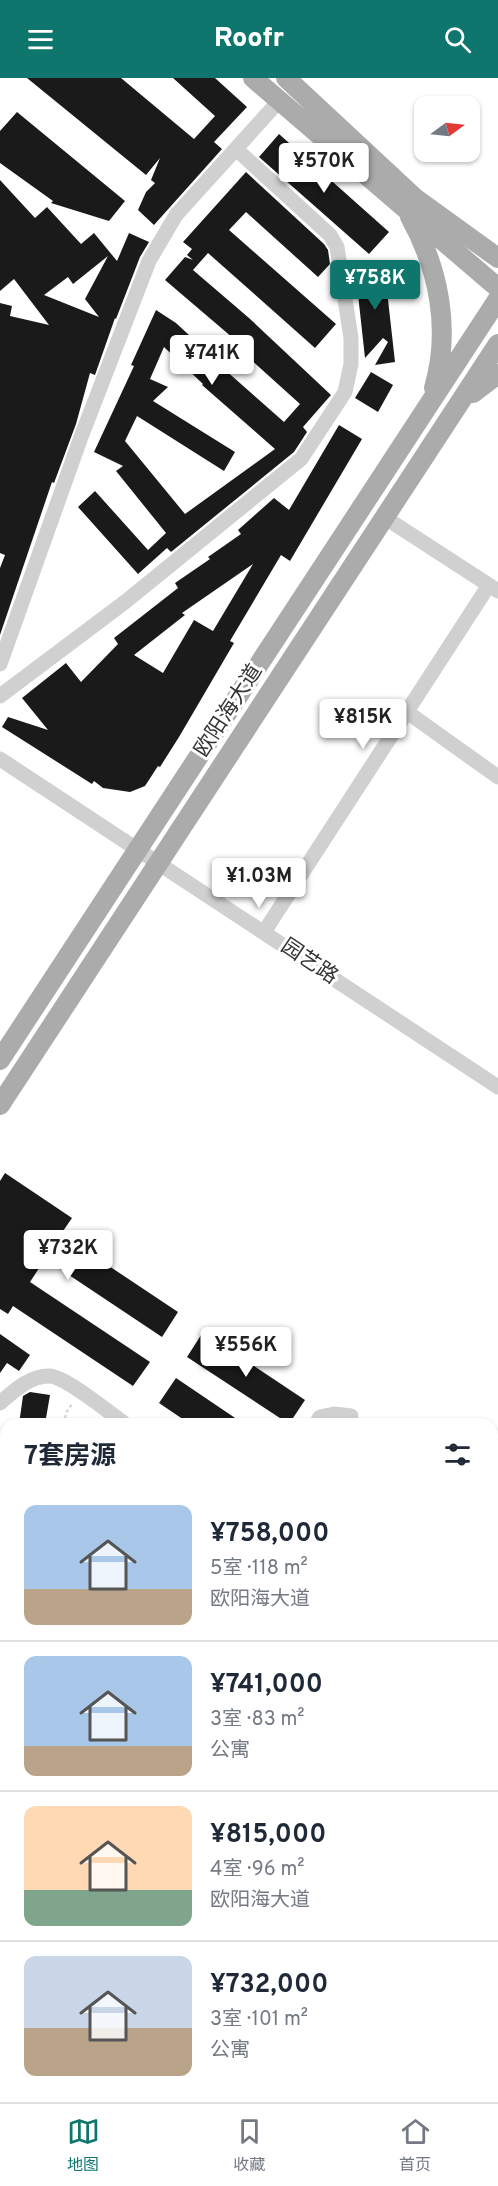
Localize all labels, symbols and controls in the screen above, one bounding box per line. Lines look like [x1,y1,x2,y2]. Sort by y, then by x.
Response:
text: Roofr [214,22,284,56]
icon: menu [24,23,57,56]
icon: search [441,23,474,56]
north arrow [414,96,480,162]
map controls [414,96,480,162]
pin: ¥570K [282,143,366,194]
text: ¥570K [293,149,355,175]
pin: ¥758K [333,260,417,311]
text: ¥758K [344,266,406,292]
pin: ¥741K [170,335,254,386]
text: ¥741K [184,341,240,367]
street label: 欧阳海大道 [189,660,269,762]
pin: ¥815K [321,699,405,750]
text: ¥815K [333,705,393,731]
pin: ¥1.03M [210,858,308,909]
text: ¥1.03M [226,864,292,890]
street label: 园艺路 [275,933,343,991]
pin: ¥732K [26,1230,110,1281]
text: ¥732K [38,1236,98,1262]
pin: ¥556K [204,1327,288,1378]
text: ¥556K [214,1333,278,1359]
icon: filters [441,1438,474,1471]
text: 7套房源 [24,1441,116,1474]
text: ¥758,000 [210,1518,329,1551]
icon: home [72,1529,144,1601]
text: 5室 · 118 m² [210,1556,308,1582]
text: 欧阳海大道 [210,1587,310,1613]
text: ¥741,000 [210,1669,323,1702]
icon: home [72,1680,144,1752]
text: 3室 · 83 m² [210,1707,305,1733]
text: 公寓 [210,1738,250,1764]
text: ¥815,000 [210,1819,326,1852]
icon: home [72,1830,144,1902]
text: 4室 · 96 m² [210,1857,305,1883]
text: 欧阳海大道 [210,1888,310,1914]
text: ¥732,000 [210,1969,328,2002]
icon: home [72,1980,144,2052]
text: 3室 · 101 m² [210,2007,308,2033]
text: 公寓 [210,2038,250,2064]
tab: 地图 [67,2115,100,2176]
tab: 收藏 [233,2115,266,2176]
tab: 首页 [399,2115,432,2176]

